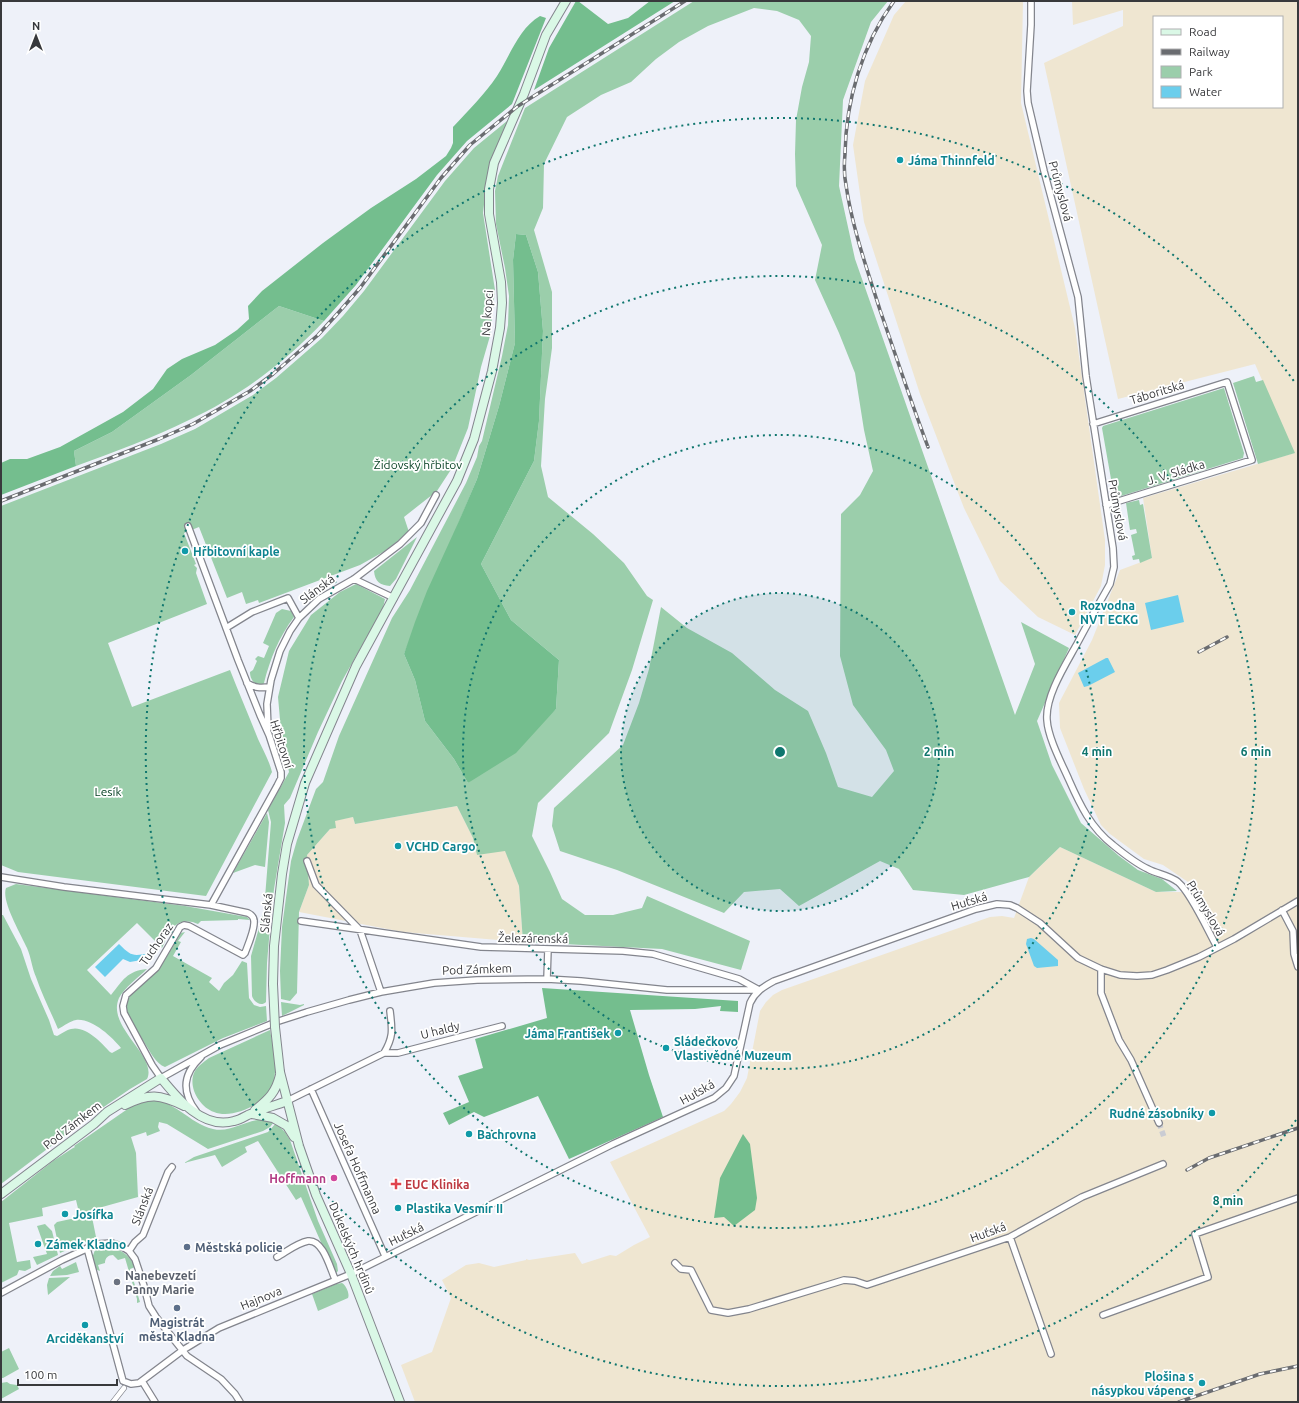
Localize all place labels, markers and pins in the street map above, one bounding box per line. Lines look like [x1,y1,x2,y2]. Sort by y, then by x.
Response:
place label: Jáma Thinnfeld [908,154,995,167]
marker: Jáma Thinnfeld [895,155,905,165]
place label: Hřbitovní kaple [193,545,280,558]
marker: Hřbitovní kaple [180,546,190,556]
place label: Rozvodna NVT ECKG [1080,599,1138,626]
marker: Rozvodna NVT ECKG [1067,607,1077,617]
centre of rings [773,745,787,759]
place label: VCHD Cargo [406,840,476,853]
marker: VCHD Cargo [393,841,403,851]
place label: Jáma František [525,1027,610,1040]
marker: Jáma František [613,1028,623,1038]
place label: Sládečkovo Vlastivědné Muzeum [674,1035,792,1062]
marker: Sládečkovo Vlastivědné Muzeum [661,1043,671,1053]
place label: Rudné zásobníky [1109,1107,1205,1120]
marker: Rudné zásobníky [1207,1108,1217,1118]
place label: Bachrovna [477,1128,536,1141]
marker: Bachrovna [464,1129,474,1139]
place label: Hoffmann [269,1172,326,1185]
marker: Hoffmann [329,1173,339,1183]
marker: EUC Klinika [390,1178,402,1190]
place label: EUC Klinika [405,1178,470,1191]
place label: Plastika Vesmír II [406,1202,503,1215]
marker: Plastika Vesmír II [393,1203,403,1213]
place label: Josífka [73,1208,114,1221]
marker: Josífka [60,1209,70,1219]
place label: Zámek Kladno [46,1238,126,1251]
marker: Zámek Kladno [33,1239,43,1249]
place label: Městská policie [195,1241,283,1254]
marker: Městská policie [182,1242,192,1252]
place label: Nanebevzetí Panny Marie [125,1269,197,1296]
marker: Nanebevzetí Panny Marie [112,1277,122,1287]
marker: Magistrát města Kladna [172,1303,182,1313]
place label: Magistrát města Kladna [139,1316,215,1343]
marker: Arciděkanství [80,1320,90,1330]
place label: Arciděkanství [46,1332,124,1345]
place label: Plošina s násypkou vápence [1091,1370,1194,1397]
marker: Plošina s násypkou vápence [1197,1378,1207,1388]

